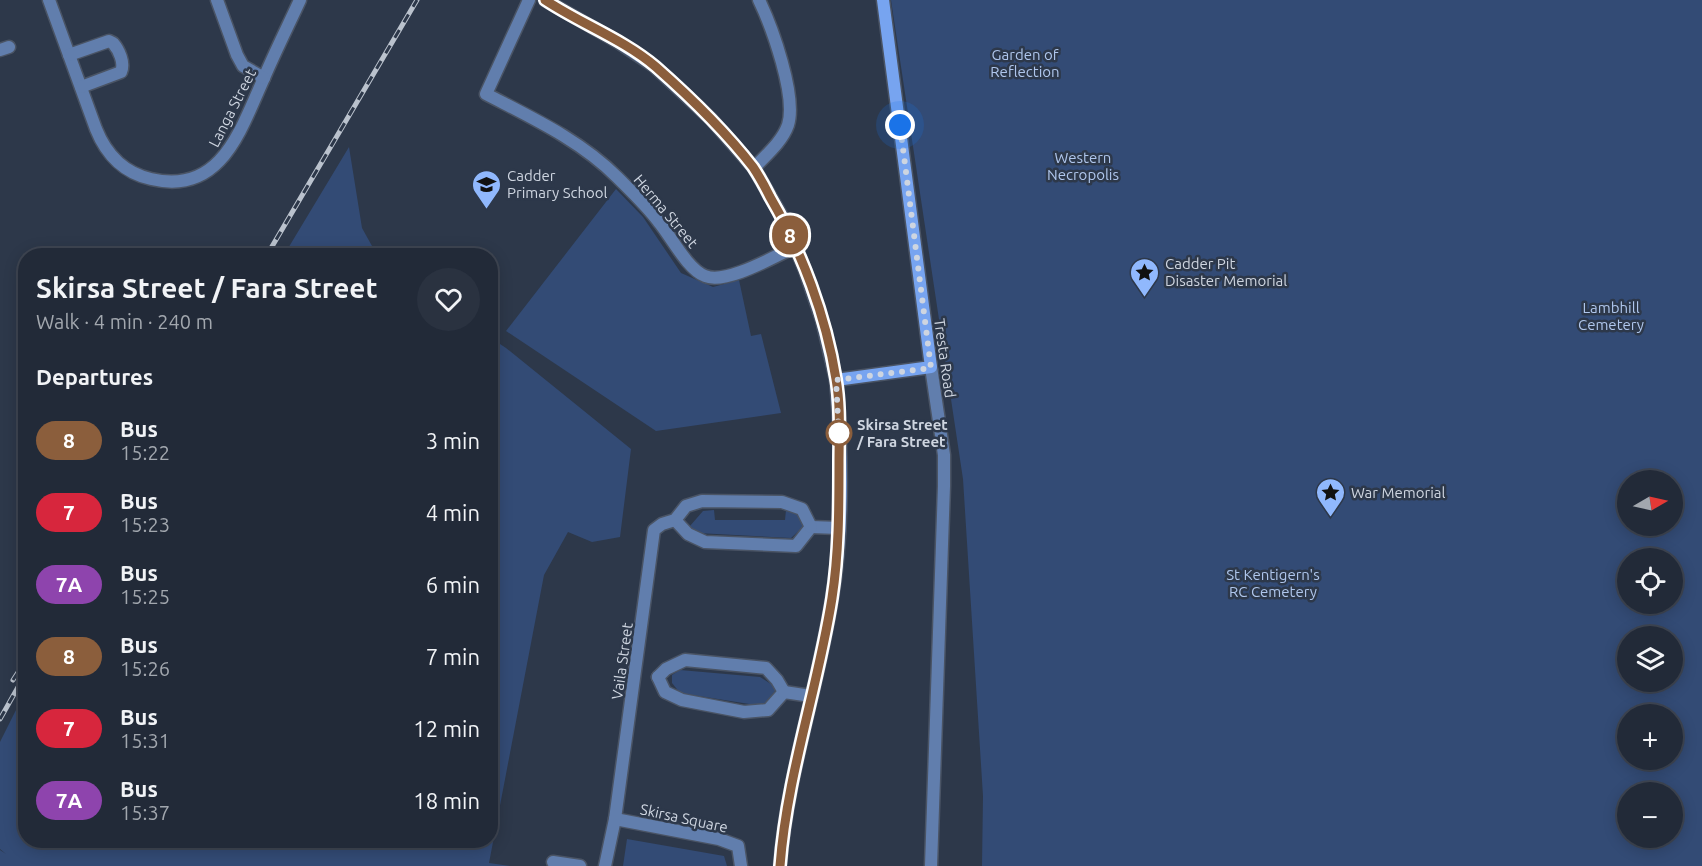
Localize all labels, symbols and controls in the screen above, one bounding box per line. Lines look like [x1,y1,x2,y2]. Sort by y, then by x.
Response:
park label: Garden of Reflection [990,46,1060,80]
street label: Langa Street [205,66,259,150]
your location [885,110,915,140]
park label: Western Necropolis [1047,149,1119,183]
place label: Cadder Primary School [507,167,608,201]
school or university icon: Cadder Primary School [470,168,502,210]
street label: Herma Street [630,171,702,251]
line badge: 8 [770,216,810,254]
text: 8 [784,223,796,247]
place label: Cadder Pit Disaster Memorial [1165,255,1287,289]
place icon: Cadder Pit Disaster Memorial [1128,256,1160,298]
button: heart [417,268,480,331]
text: Skirsa Street / Fara Street [36,272,377,303]
park label: Lambhill Cemetery [1578,299,1644,333]
text: Walk · 4 min · 240 m [36,310,213,333]
street label: Tresta Road [931,317,959,399]
text: Departures [36,364,153,389]
text: Bus [120,416,158,441]
place label: Skirsa Street / Fara Street [856,416,948,450]
marker: Skirsa Street / Fara Street [826,420,852,446]
text: 8 [63,428,75,452]
text: 3 min [426,428,480,453]
text: 15:22 [120,441,170,464]
north arrow [1617,470,1683,536]
map controls [1617,470,1683,848]
place icon: War Memorial [1314,476,1346,518]
place label: War Memorial [1351,484,1445,501]
text: Bus [120,488,158,513]
text: 7 [63,500,75,524]
text: 4 min [426,500,480,525]
text: 15:23 [120,513,170,536]
button: locate [1617,548,1683,614]
text: Bus [120,560,158,585]
park label: St Kentigern's RC Cemetery [1226,566,1320,600]
text: 7A [56,572,82,596]
text: 6 min [426,572,480,597]
text: 15:25 [120,585,170,608]
street label: Vaila Street [608,621,636,701]
button: layers [1617,626,1683,692]
text: Bus [120,632,158,657]
text: 8 [63,644,75,668]
text: 7 min [426,644,480,669]
text: 15:26 [120,657,170,680]
text: Bus [120,704,158,729]
button: + [1617,704,1683,770]
text: 7 [63,716,75,740]
text: 12 min [413,716,480,741]
text: 15:31 [120,729,170,752]
text: Bus [120,776,158,801]
button: − [1617,782,1683,848]
text: 7A [56,788,82,812]
text: 18 min [413,788,480,813]
street label: Skirsa Square [639,800,729,836]
text: 15:37 [120,801,170,824]

